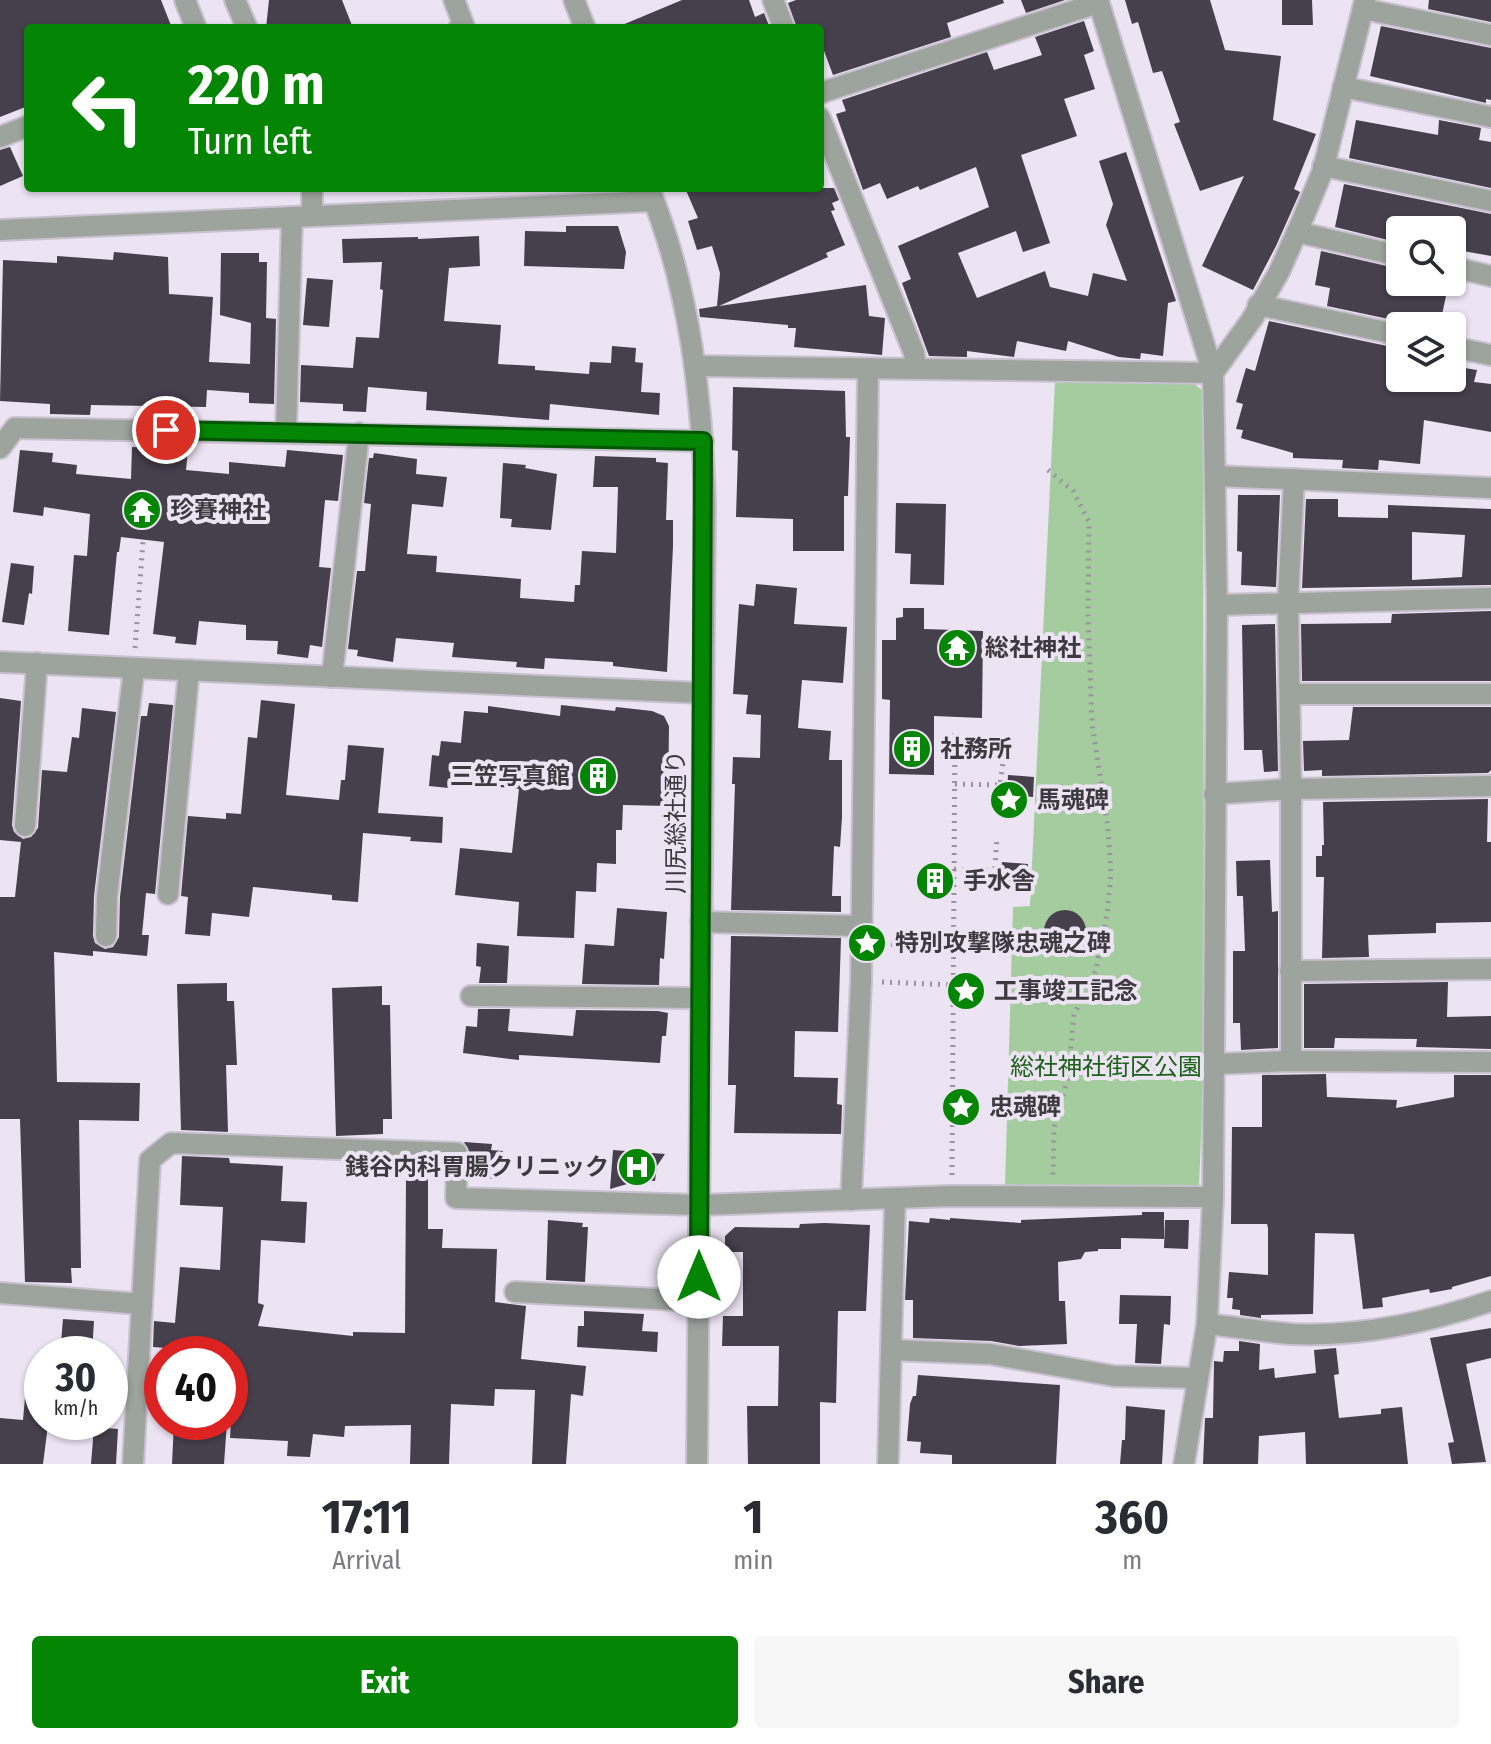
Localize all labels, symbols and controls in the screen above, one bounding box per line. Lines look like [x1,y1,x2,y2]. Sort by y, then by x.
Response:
text: 220 m [188,52,325,119]
icon: left [56,56,160,160]
text: Turn left [188,120,312,164]
map controls [1386,216,1466,392]
button: search [1386,216,1466,296]
button: layers [1386,312,1466,392]
pin [132,396,200,464]
icon: arrive [144,408,188,452]
temple icon: 珍賽神社 [121,489,163,531]
place label: 珍賽神社 [170,496,266,524]
temple icon: 総社神社 [936,627,978,669]
place label: 総社神社 [985,634,1081,662]
building icon: 社務所 [891,728,933,770]
place label: 社務所 [940,735,1012,763]
street label: 川尻総社通り [662,750,690,894]
building icon: 三笠写真館 [577,755,619,797]
place label: 三笠写真館 [450,762,570,790]
place icon: 馬魂碑 [988,779,1030,821]
place label: 馬魂碑 [1037,786,1109,814]
building icon: 手水舎 [914,860,956,902]
place label: 手水舎 [963,867,1035,895]
place icon: 特別攻撃隊忠魂之碑 [846,922,888,964]
place label: 特別攻撃隊忠魂之碑 [895,929,1111,957]
place icon: 工事竣工記念 [945,970,987,1012]
place label: 工事竣工記念 [994,977,1138,1005]
park label: 総社神社街区公園 [1010,1053,1202,1081]
place icon: 忠魂碑 [940,1086,982,1128]
place label: 忠魂碑 [989,1093,1061,1121]
hospital icon: 銭谷内科胃腸クリニック [616,1146,658,1188]
place label: 銭谷内科胃腸クリニック [345,1153,609,1181]
position arrow [657,1235,741,1319]
speed limit sign: 40 [144,1336,248,1440]
text: 30 [56,1354,96,1402]
text: km/h [54,1396,98,1420]
text: 17:11 [322,1488,412,1546]
text: 1 [743,1488,764,1546]
text: 360 [1095,1488,1169,1546]
text: Arrival [332,1545,401,1576]
text: min [733,1545,774,1576]
text: m [1122,1545,1142,1576]
button: Exit [32,1636,738,1728]
button: Share [754,1636,1459,1728]

